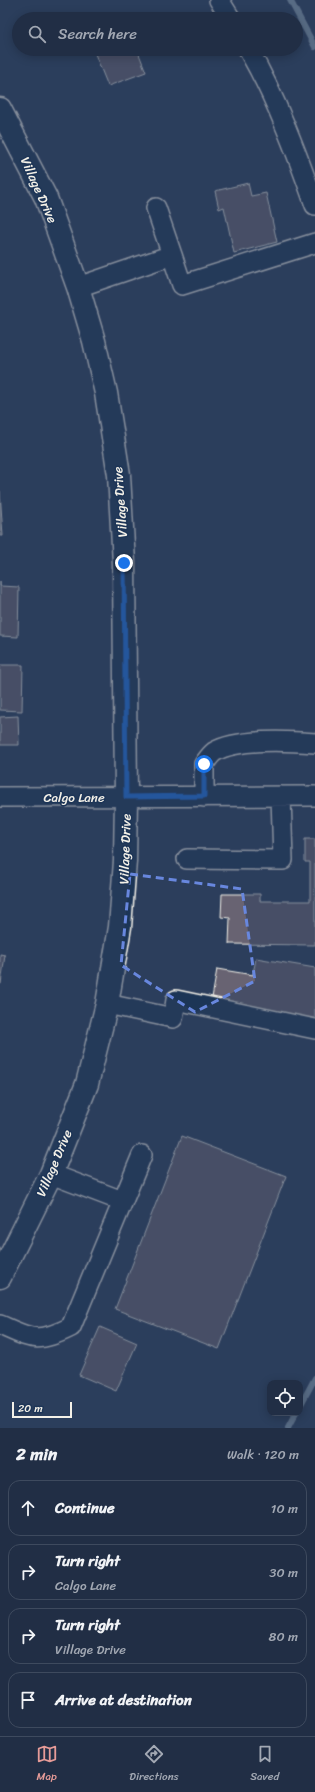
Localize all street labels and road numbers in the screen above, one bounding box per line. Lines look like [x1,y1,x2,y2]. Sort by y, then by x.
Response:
street label: Village Drive [14,153,64,227]
street label: Village Drive [106,466,134,538]
street label: Calgo Lane [43,786,105,809]
street label: Village Drive [112,813,138,885]
street label: Village Drive [30,1126,79,1200]

